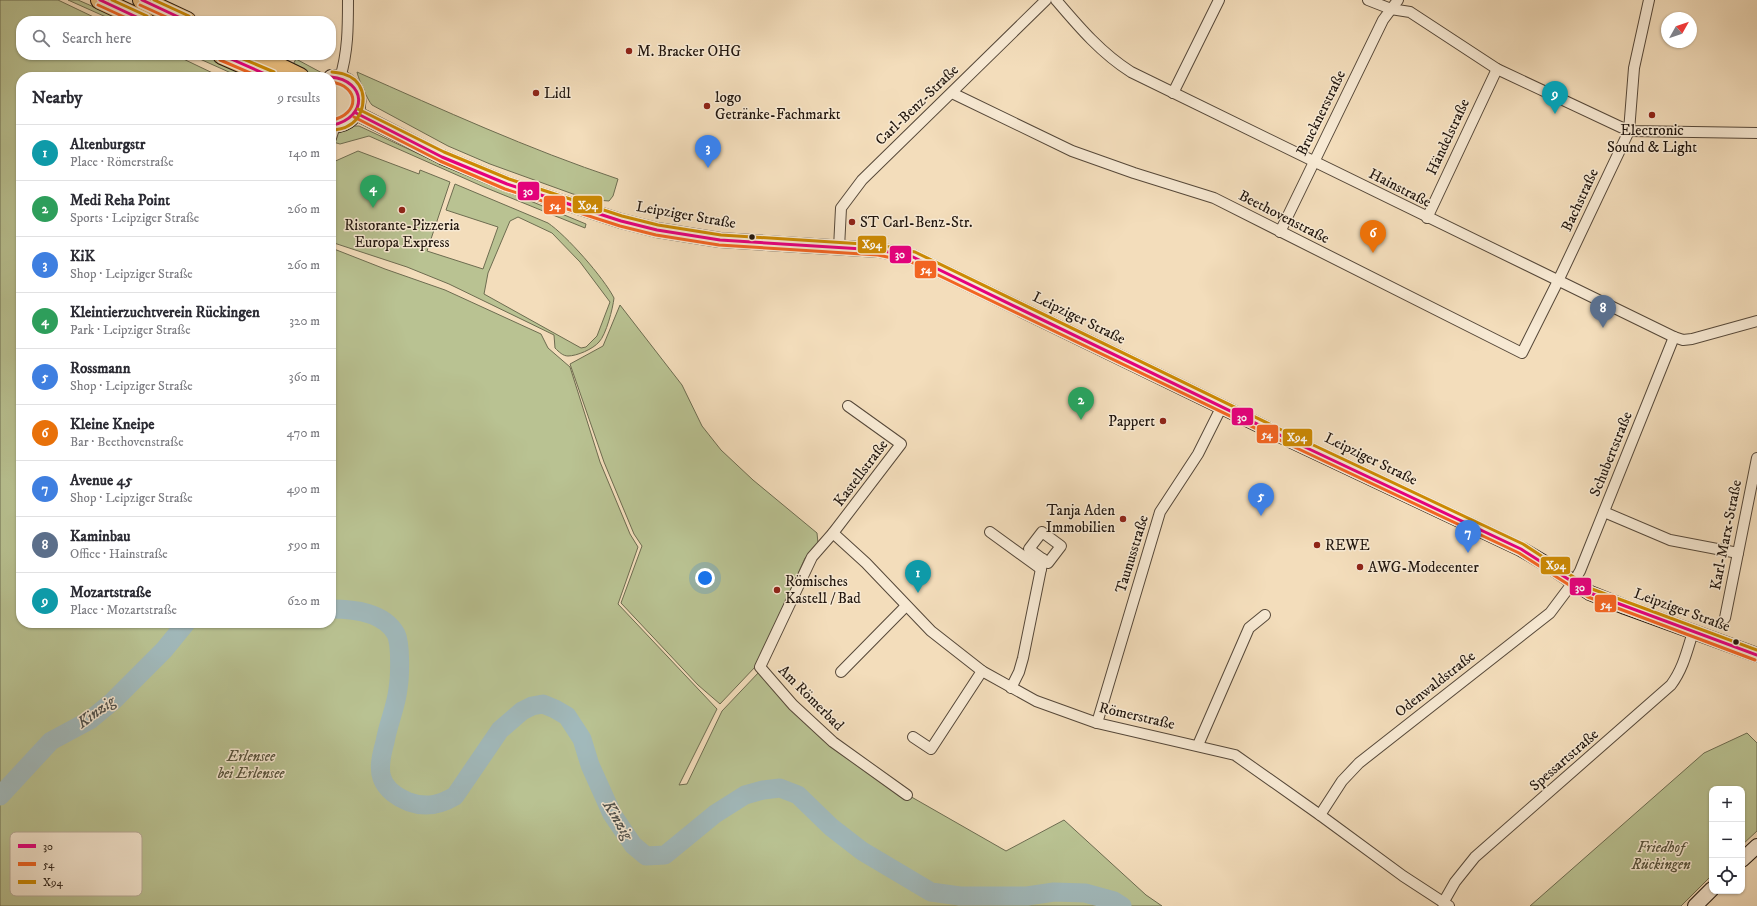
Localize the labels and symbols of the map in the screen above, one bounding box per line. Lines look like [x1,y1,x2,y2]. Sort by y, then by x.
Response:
north arrow [1661,12,1697,48]
place label: M. Bracker OHG [637,42,741,61]
marker: M. Bracker OHG [624,46,634,56]
street label: Carl-Benz-Straße [871,60,963,150]
street label: Brucknerstraße [1292,67,1350,159]
pin: 9 [1542,81,1568,114]
place label: Lidl [544,84,571,103]
marker: Lidl [531,88,541,98]
place label: logo Getränke-Fachmarkt [715,88,841,124]
street label: Händelstraße [1422,96,1474,178]
marker: logo Getränke-Fachmarkt [702,101,712,111]
marker: Electronic Sound & Light [1647,110,1657,120]
place label: Electronic Sound & Light [1607,121,1697,157]
pin: 3 [695,135,721,168]
street label: Hainstraße [1366,164,1434,212]
street label: Bachstraße [1557,166,1603,234]
pin: 4 [360,175,386,208]
line badge: 30 [517,181,540,201]
text: 30 [523,185,533,199]
street label: Beethovenstraße [1235,186,1333,248]
line badge: 54 [543,195,566,215]
line badge: X94 [572,195,603,214]
street label: Leipziger Straße [635,197,737,233]
text: 54 [548,199,561,213]
text: X94 [578,199,599,213]
marker: Ristorante-Pizzeria Europa Express [397,205,407,215]
place label: ST Carl-Benz-Str. [860,213,973,232]
place label: Ristorante-Pizzeria Europa Express [344,216,460,252]
marker: ST Carl-Benz-Str. [847,217,857,227]
pin: 6 [1360,220,1386,253]
unlabelled marker [747,232,757,242]
line badge: X94 [857,235,887,254]
text: X94 [862,238,883,252]
line badge: 30 [889,245,912,264]
text: 30 [895,248,905,262]
line badge: 54 [914,260,937,279]
text: 54 [919,263,932,277]
street label: Leipziger Straße [1029,287,1129,349]
pin: 8 [1590,295,1616,328]
pin: 2 [1068,387,1094,420]
line badge: 30 [1231,407,1254,426]
street label: Schubertstraße [1585,409,1637,499]
text: 30 [1237,411,1247,425]
place label: Pappert [1108,412,1155,431]
marker: Pappert [1158,416,1168,426]
line badge: 54 [1256,424,1279,444]
text: 54 [1260,428,1273,442]
line badge: X94 [1282,428,1313,447]
street label: Leipziger Straße [1321,428,1421,490]
text: X94 [1287,431,1308,445]
street label: Kastellstraße [830,436,892,510]
street label: Karl-Marx-Straße [1706,478,1746,592]
pin: 5 [1248,483,1274,516]
place label: Tanja Aden Immobilien [1046,501,1115,537]
street label: Taunusstraße [1111,513,1153,595]
marker: Tanja Aden Immobilien [1118,514,1128,524]
pin: 7 [1455,520,1481,553]
place label: REWE [1325,536,1370,555]
marker: REWE [1312,540,1322,550]
line badge: X94 [1540,556,1571,575]
place label: AWG-Modecenter [1368,558,1479,577]
text: X94 [1546,559,1567,573]
pin: 1 [905,560,931,593]
marker: AWG-Modecenter [1355,562,1365,572]
your location [695,568,715,588]
place label: Römisches Kastell / Bad [785,572,861,608]
line badge: 30 [1569,577,1592,596]
text: 30 [1575,581,1585,595]
street label: Leipziger Straße [1631,584,1733,636]
marker: Römisches Kastell / Bad [772,585,782,595]
line badge: 54 [1594,594,1617,613]
text: 54 [1599,598,1612,612]
unlabelled marker [1731,637,1741,647]
street label: Odenwaldstraße [1391,647,1479,721]
street label: Am Römerbad [774,661,848,735]
water label: Kinzig [72,691,120,733]
street label: Römerstraße [1097,698,1177,734]
street label: Spessartstraße [1526,725,1602,795]
park label: Erlensee bei Erlensee [218,747,285,783]
water label: Kinzig [598,796,638,845]
legend [10,832,142,896]
park label: Friedhof Rückingen [1630,838,1691,874]
text: 30 [43,840,53,854]
text: 54 [43,858,55,872]
text: X94 [43,876,63,890]

